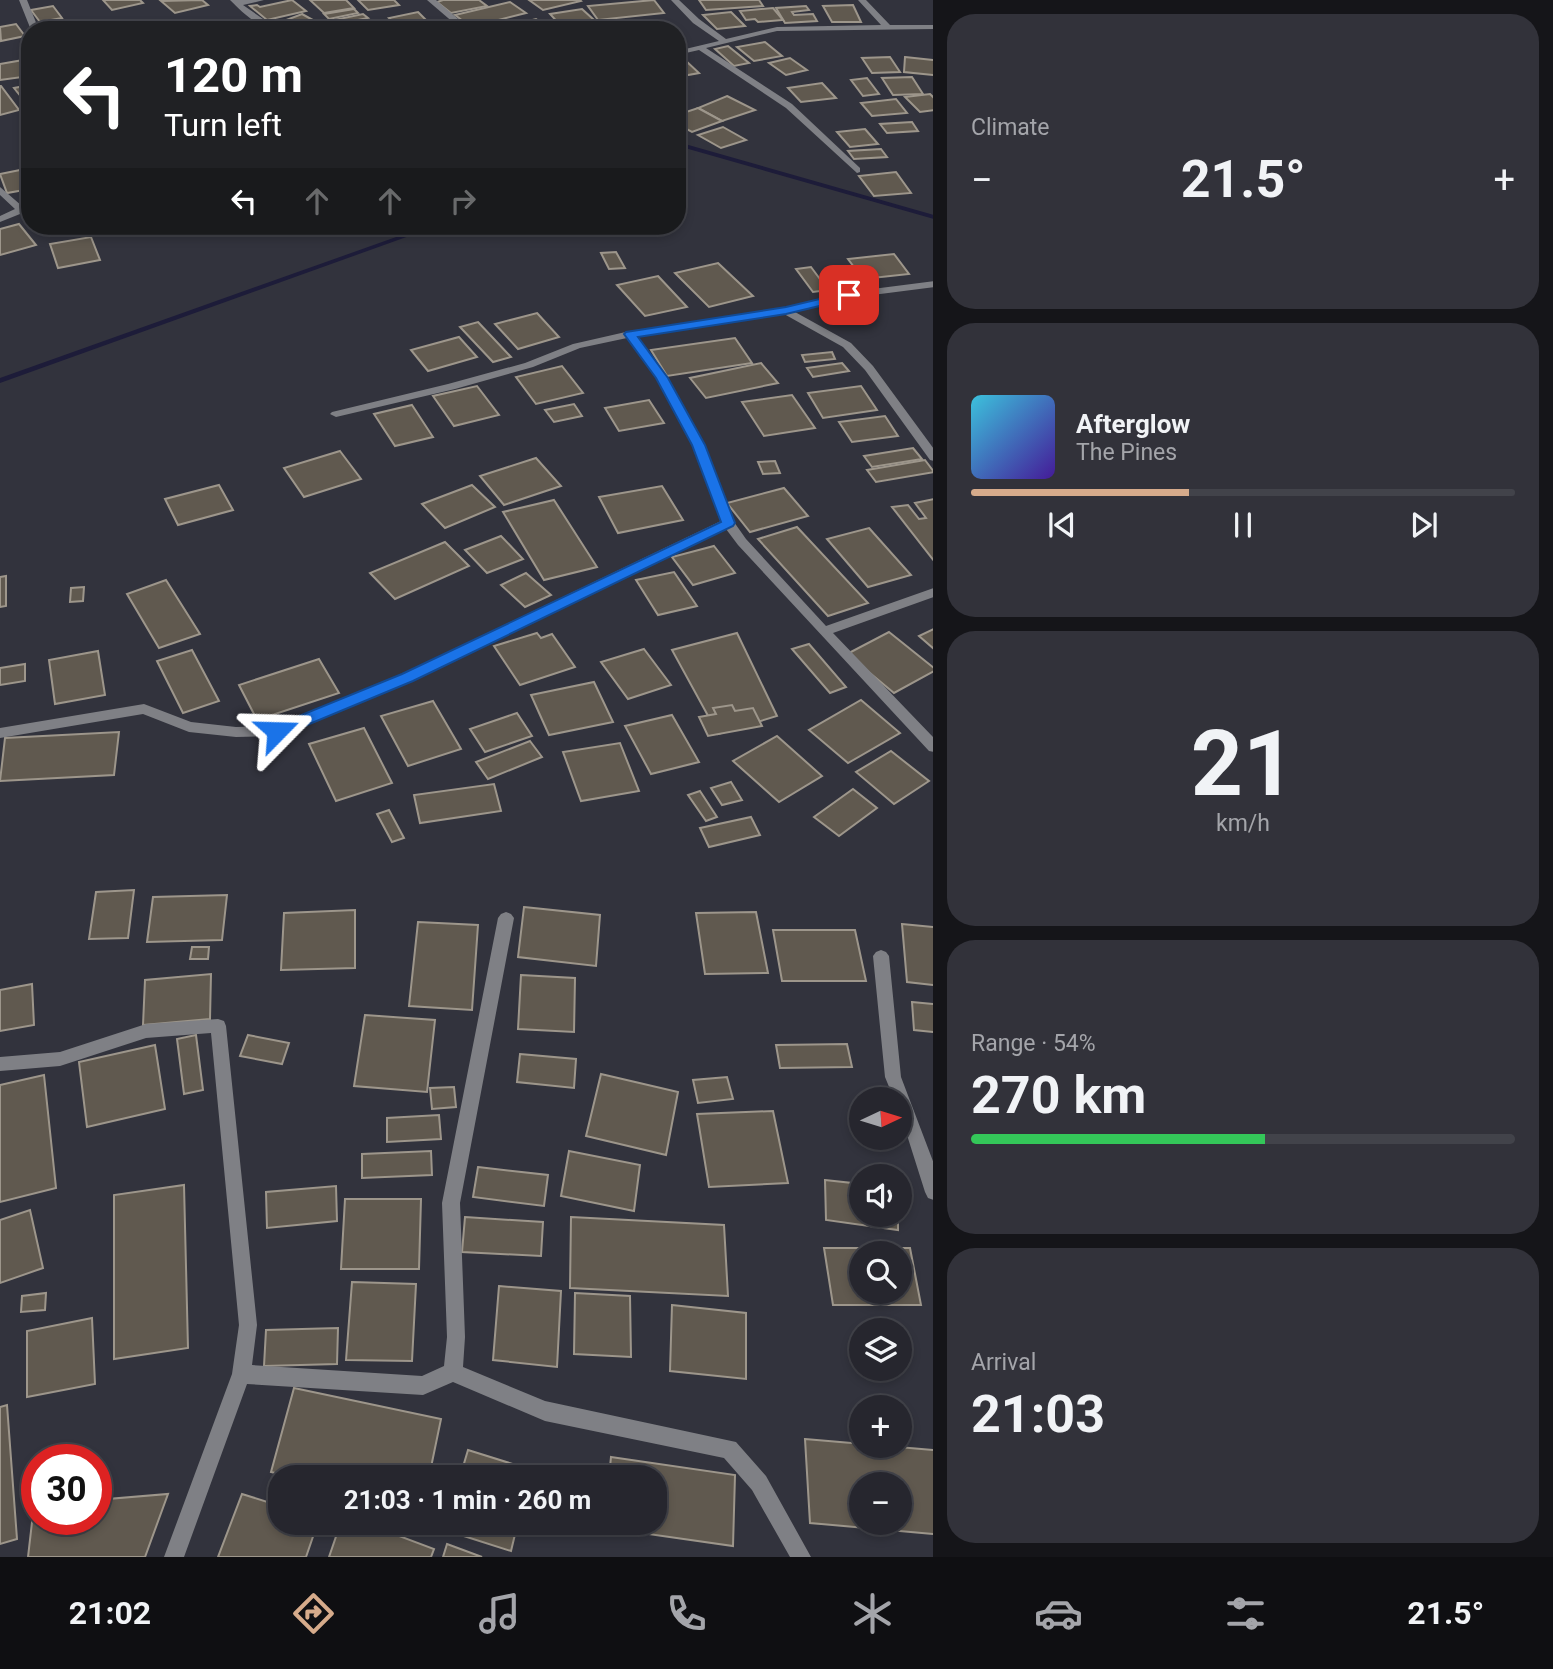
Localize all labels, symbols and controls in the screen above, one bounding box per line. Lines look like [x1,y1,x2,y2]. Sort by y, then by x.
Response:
text: 120 m [164,47,303,104]
icon: left [49,49,140,140]
text: Turn left [164,106,282,144]
text: Climate [971,114,1050,141]
text: 21.5° [1181,149,1306,210]
text: − [971,158,993,202]
text: + [1493,158,1515,202]
icon: left [225,182,263,220]
icon: ahead [298,182,336,220]
icon: ahead [371,182,409,220]
icon: right [444,182,482,220]
pin [819,265,879,325]
icon: arrive [830,276,868,314]
text: Afterglow [1076,409,1190,439]
text: The Pines [1076,439,1177,466]
icon: previous [1043,506,1081,544]
icon: pause [1224,506,1262,544]
icon: next [1405,506,1443,544]
position arrow [240,694,314,768]
text: 21 [1191,711,1295,817]
text: km/h [1216,810,1270,837]
text: Range · 54% [971,1030,1096,1057]
text: 270 km [971,1065,1146,1126]
north arrow [849,1087,912,1150]
map controls [849,1087,912,1535]
button: sound [849,1164,912,1227]
button: search [849,1241,912,1304]
button: layers [849,1318,912,1381]
text: Arrival [971,1349,1036,1376]
text: 21:03 [971,1384,1105,1445]
button: + [849,1395,912,1458]
speed limit sign: 30 [21,1444,112,1535]
button: − [849,1472,912,1535]
text: 21:03 · 1 min · 260 m [344,1485,591,1515]
icon: directions [289,1589,338,1638]
icon: music [475,1589,524,1638]
icon: phone [662,1589,711,1638]
icon: climate [848,1589,897,1638]
icon: car [1034,1589,1083,1638]
icon: filters [1221,1589,1270,1638]
text: 21:02 [69,1594,151,1632]
text: 21.5° [1407,1594,1484,1632]

